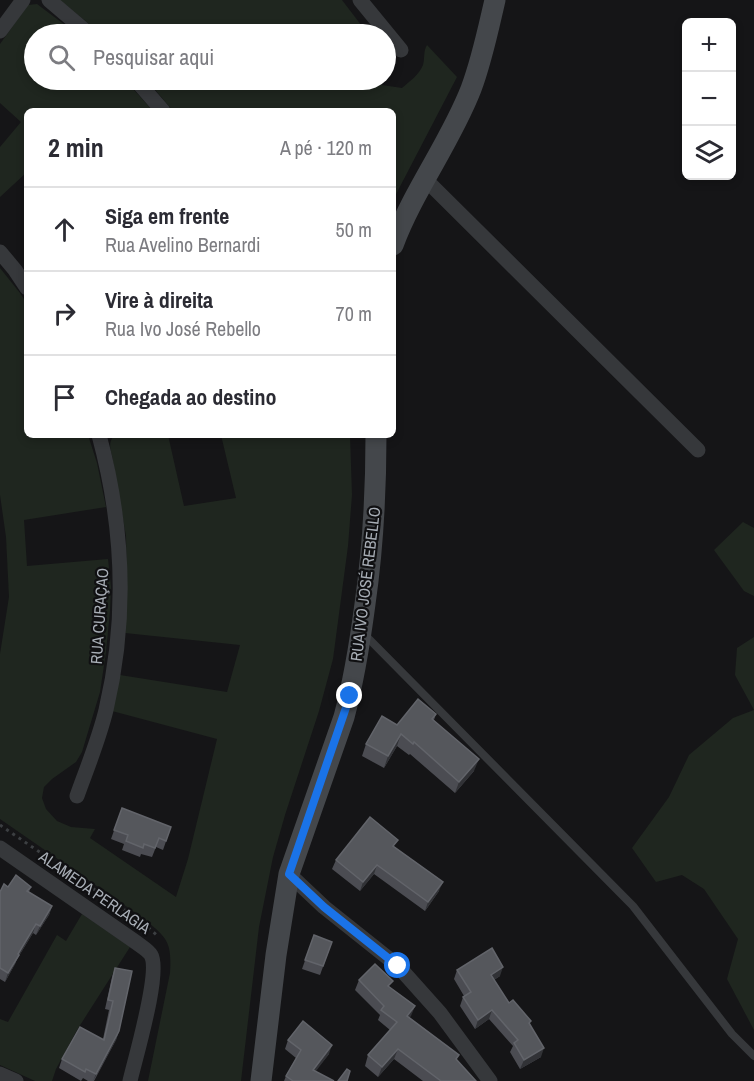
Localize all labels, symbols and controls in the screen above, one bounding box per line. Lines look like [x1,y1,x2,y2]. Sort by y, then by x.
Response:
map controls [682,18,736,180]
button: + [682,18,736,72]
search box [24,24,396,90]
icon: search [45,41,78,74]
text: Pesquisar aqui [93,42,214,72]
button: − [682,72,736,126]
button: layers [682,126,736,180]
text: 2 min [48,130,104,165]
text: A pé · 120 m [280,134,372,161]
text: Siga em frente [105,201,229,231]
icon: ahead [48,213,81,246]
text: 50 m [336,216,372,243]
text: Rua Avelino Bernardi [105,231,261,258]
text: Vire à direita [105,285,213,315]
icon: right [48,297,81,330]
text: 70 m [336,300,372,327]
text: Rua Ivo José Rebello [105,315,261,342]
icon: arrive [48,381,81,414]
text: Chegada ao destino [105,382,276,412]
street label: RUA IVO JOSÉ REBELLO [345,506,385,662]
street label: RUA CURAÇAO [85,567,113,665]
route end [336,682,362,708]
street label: ALAMEDA PERLAGIA [34,845,155,939]
route start [384,952,410,978]

